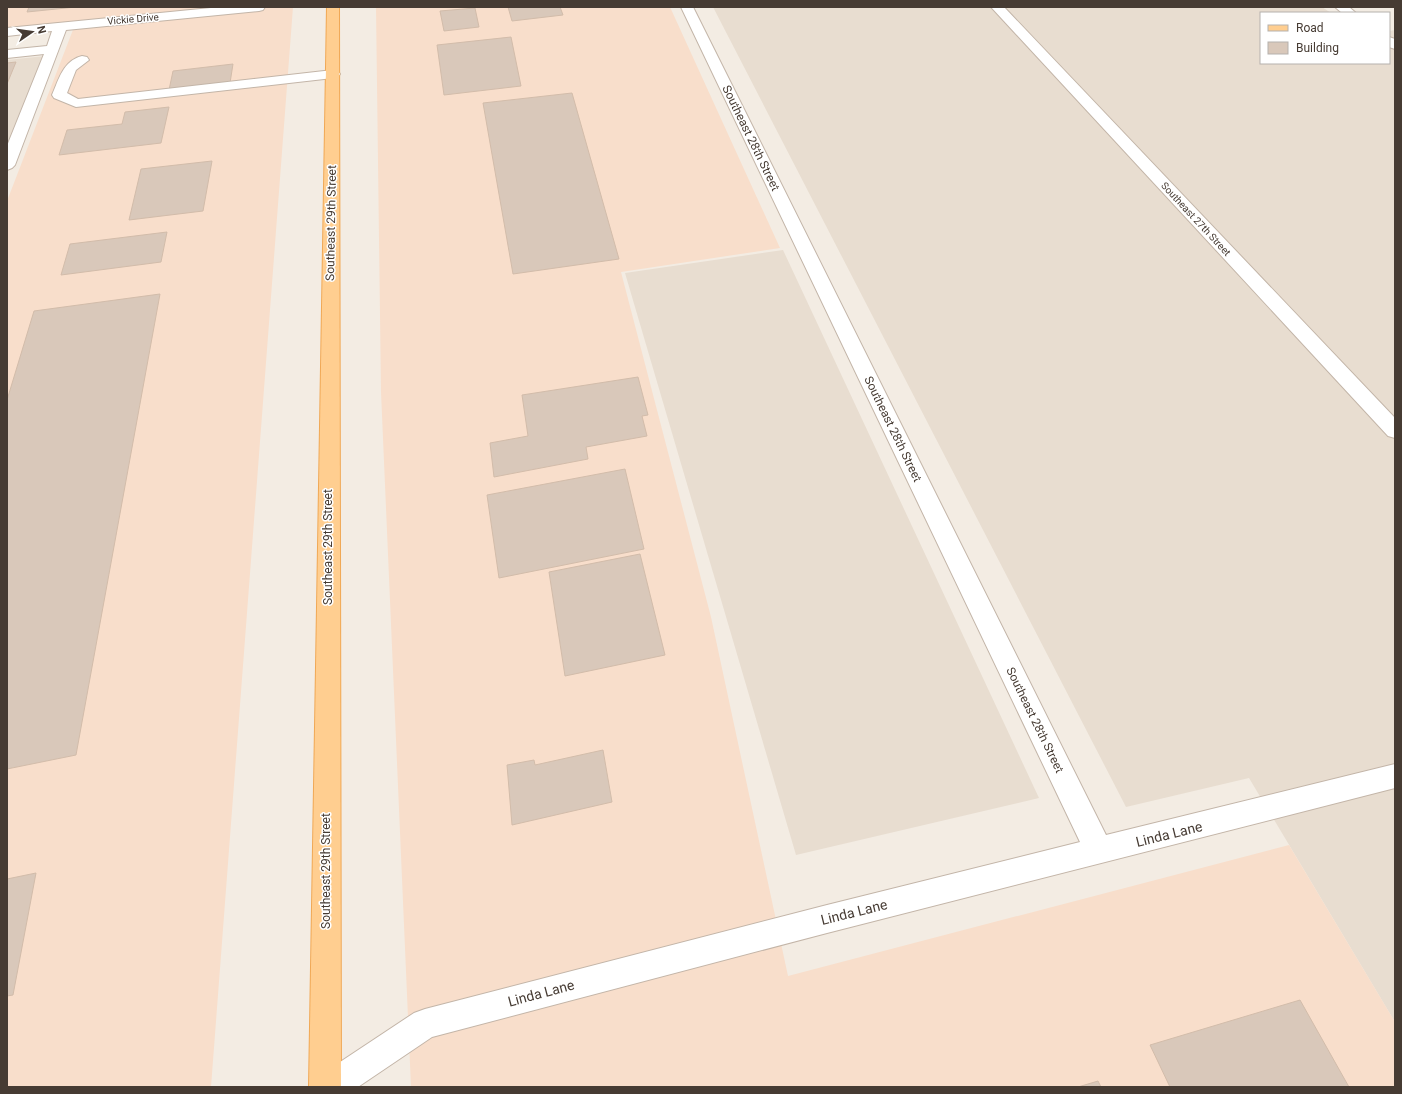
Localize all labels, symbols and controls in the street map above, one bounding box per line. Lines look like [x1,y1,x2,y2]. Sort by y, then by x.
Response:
street label: Vickie Drive [107,11,159,27]
north arrow [12,12,52,52]
legend [1260,12,1390,64]
text: Road [1296,21,1324,35]
text: N [34,25,49,35]
text: Building [1296,41,1339,55]
street label: Southeast 28th Street [719,83,783,193]
street label: Southeast 29th Street [323,165,339,281]
street label: Southeast 27th Street [1159,180,1233,258]
street label: Southeast 28th Street [861,374,925,484]
street label: Southeast 29th Street [321,489,335,605]
street label: Southeast 28th Street [1003,665,1067,775]
street label: Southeast 29th Street [319,813,333,929]
street label: Linda Lane [1134,818,1204,850]
street label: Linda Lane [819,896,889,928]
street label: Linda Lane [506,976,576,1010]

